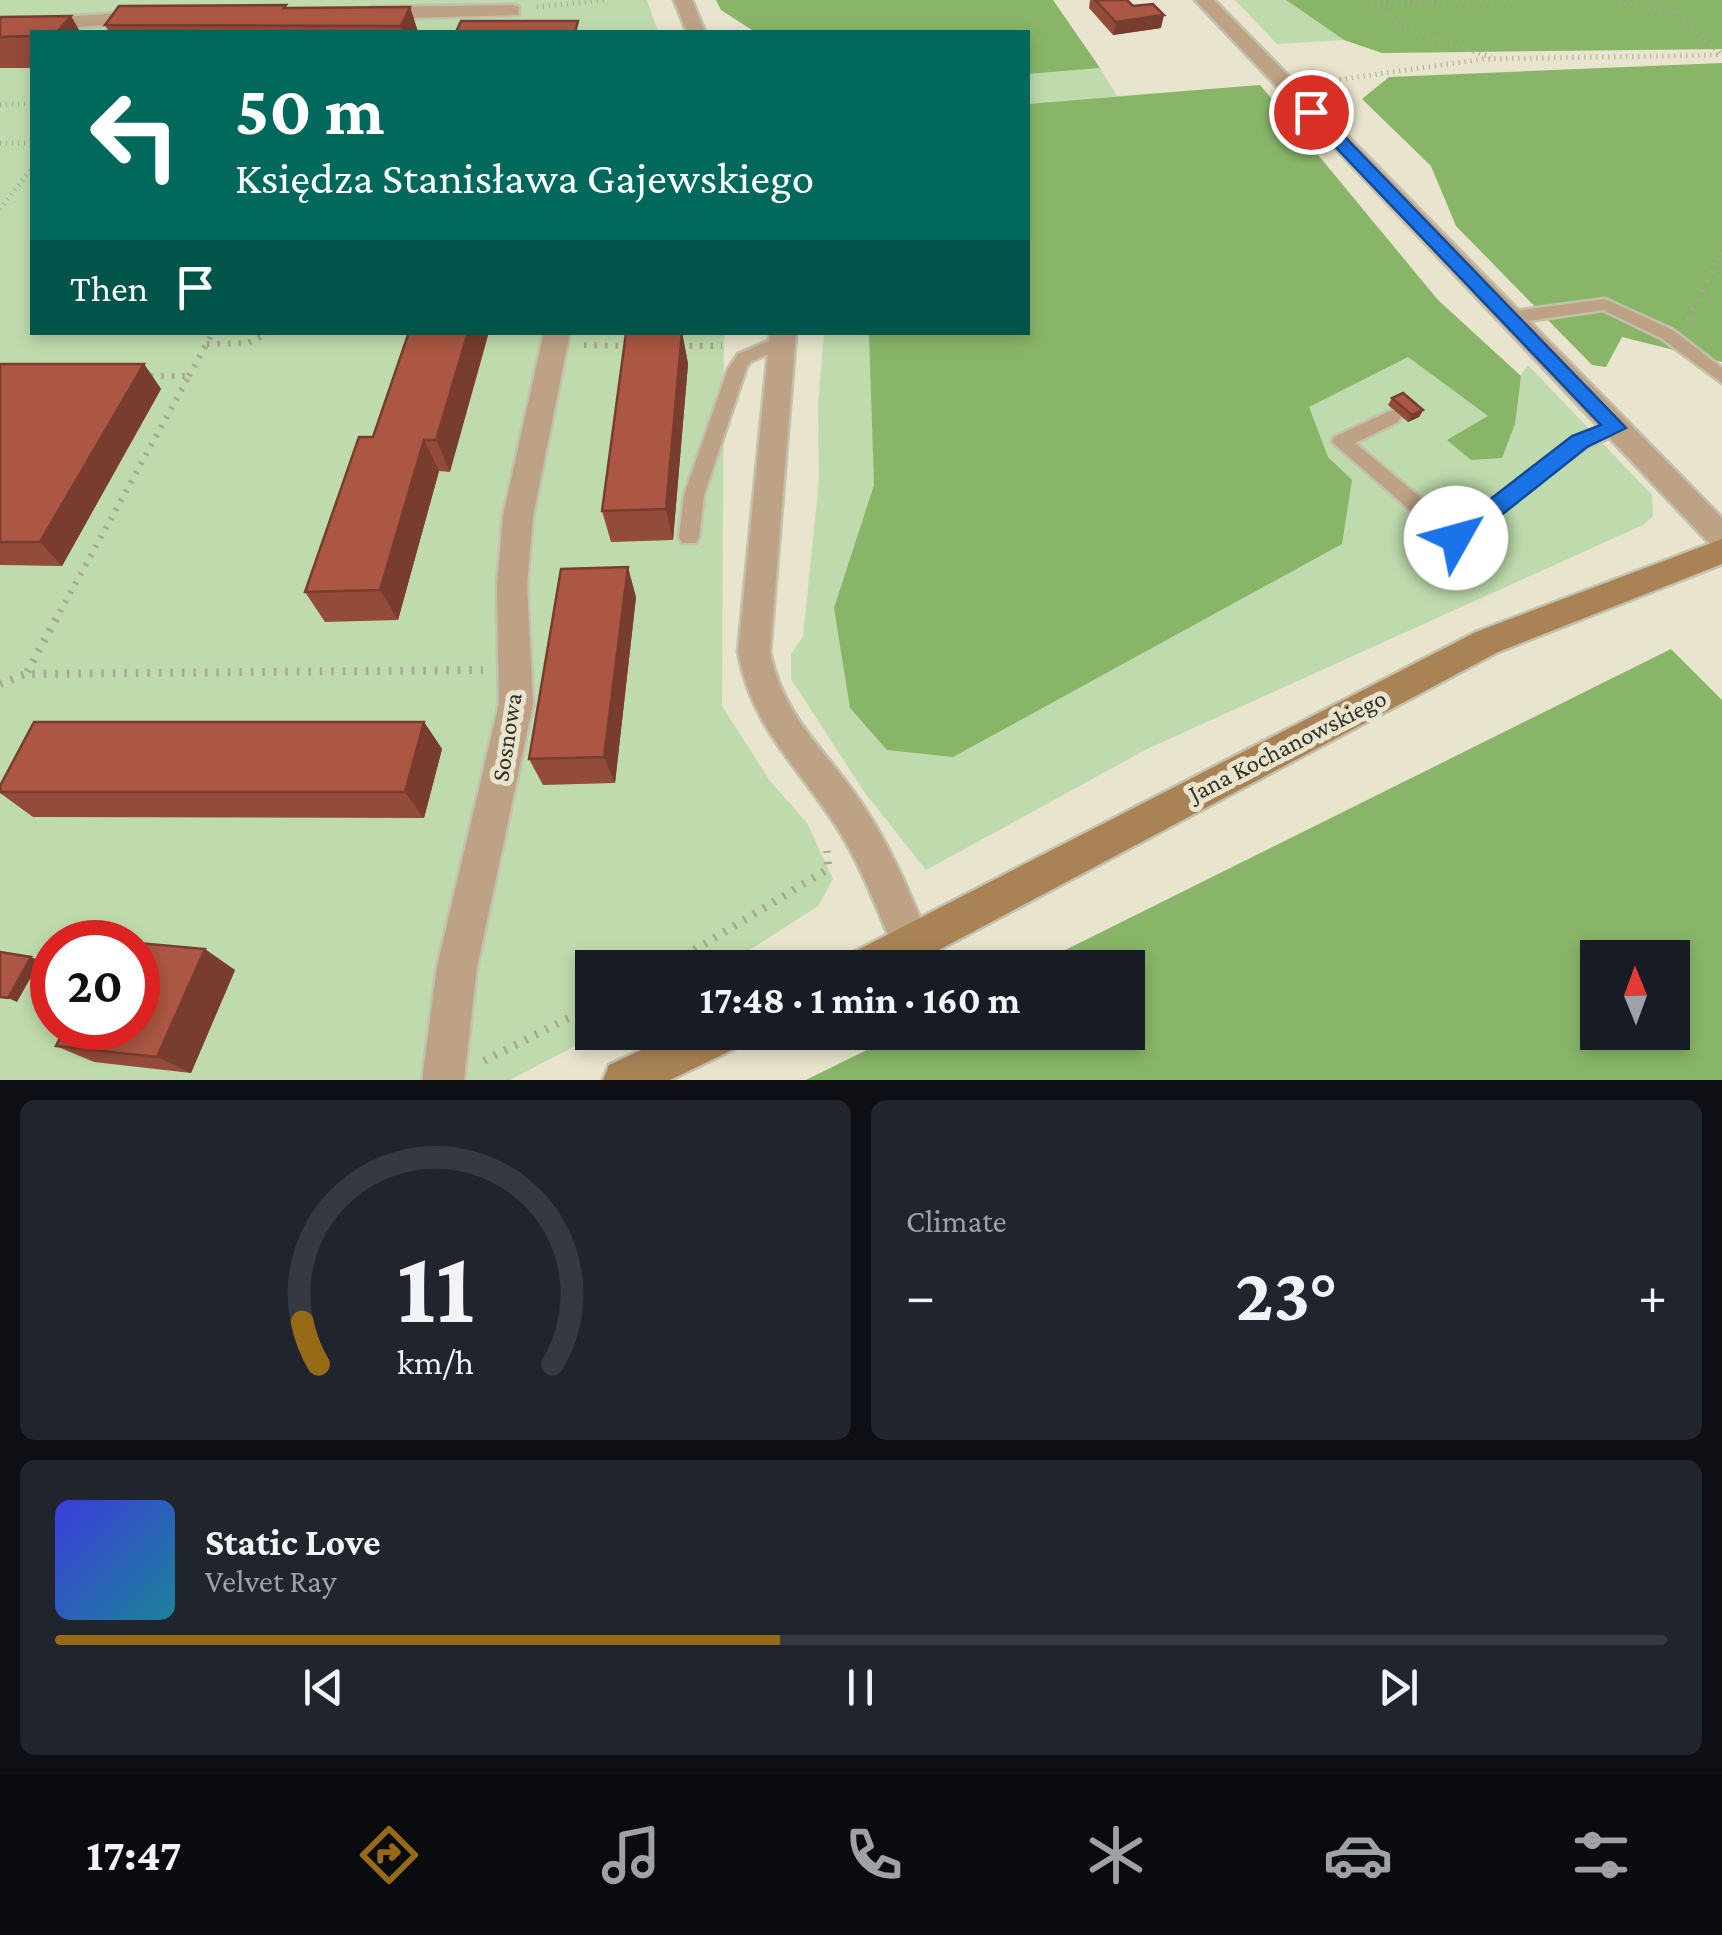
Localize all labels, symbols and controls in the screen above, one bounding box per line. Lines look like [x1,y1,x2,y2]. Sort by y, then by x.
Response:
icon: left [70,70,200,200]
pin [1269,70,1354,155]
text: 50 m [235,71,385,149]
icon: arrive [1284,85,1339,140]
text: Księdza Stanisława Gajewskiego [235,153,814,203]
icon: arrive [168,260,223,315]
text: Then [70,267,148,309]
position arrow [1404,486,1508,590]
street label: Jana Kochanowskiego [1182,684,1391,809]
street label: Sosnowa [486,690,527,783]
speed limit sign: 20 [30,920,160,1050]
north arrow [1580,940,1690,1050]
map controls [1580,940,1690,1050]
text: 17:48 · 1 min · 160 m [700,979,1020,1021]
text: Climate [906,1203,1007,1239]
text: 11 [397,1229,474,1344]
text: 23° [1235,1253,1338,1336]
text: − [906,1265,935,1326]
text: + [1638,1265,1667,1326]
text: km/h [397,1342,474,1382]
text: Static Love [205,1521,381,1563]
text: Velvet Ray [205,1563,336,1599]
icon: previous [296,1660,351,1715]
icon: pause [833,1660,888,1715]
icon: next [1371,1660,1426,1715]
icon: directions [354,1820,424,1890]
icon: music [596,1820,666,1890]
icon: phone [839,1820,909,1890]
icon: climate [1081,1820,1151,1890]
icon: car [1323,1820,1393,1890]
icon: filters [1566,1820,1636,1890]
text: 17:47 [86,1830,181,1880]

